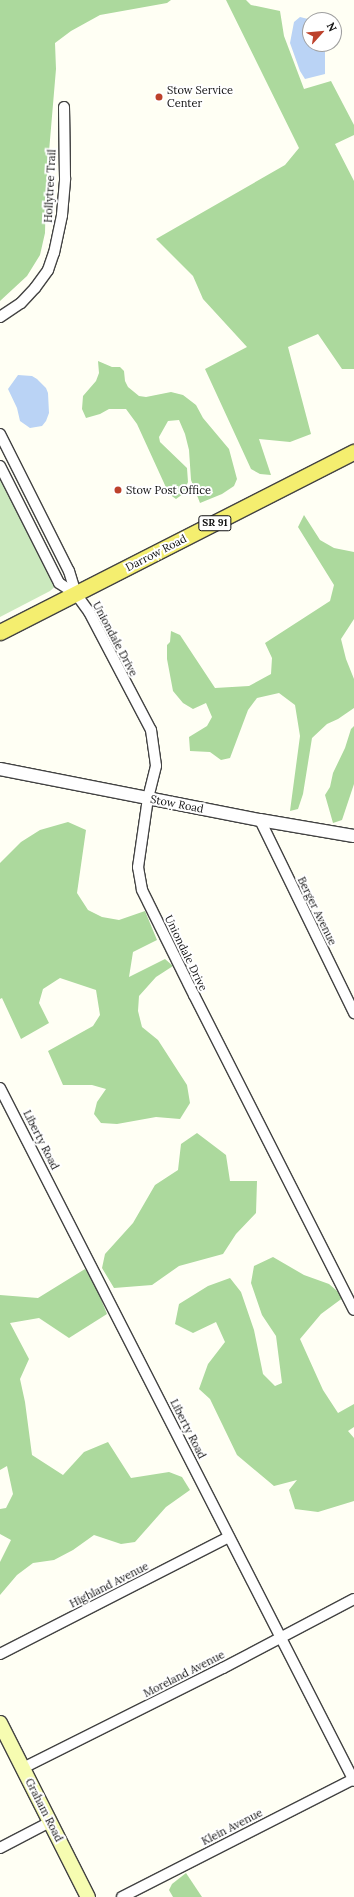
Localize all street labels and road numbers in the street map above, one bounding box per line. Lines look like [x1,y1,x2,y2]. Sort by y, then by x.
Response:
street label: Hollytree Trail [41,149,59,223]
road number: SR 91 [198,515,232,531]
street label: Darrow Road [123,532,189,574]
street label: Uniondale Drive [90,599,140,679]
street label: Stow Road [149,792,205,816]
street label: Berger Avenue [295,875,339,947]
street label: Uniondale Drive [162,913,210,993]
street label: Liberty Road [20,1108,62,1172]
street label: Liberty Road [167,1397,209,1461]
street label: Highland Avenue [67,1559,151,1611]
street label: Moreland Avenue [141,1648,227,1700]
street label: Graham Road [22,1776,66,1844]
street label: Klein Avenue [199,1806,265,1848]

